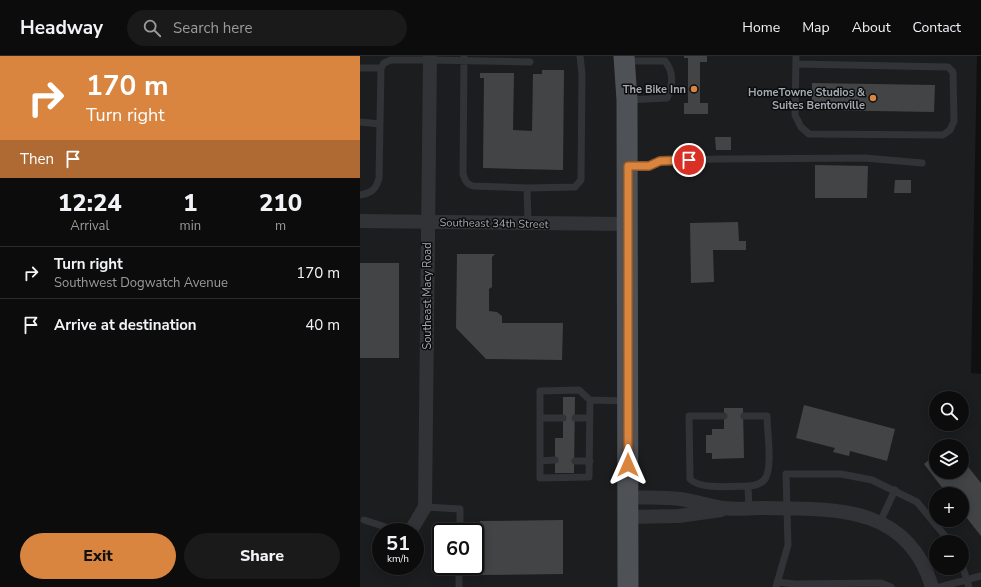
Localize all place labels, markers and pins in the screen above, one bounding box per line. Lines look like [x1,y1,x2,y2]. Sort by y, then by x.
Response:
place label: The Bike Inn [623,82,686,97]
marker: The Bike Inn [689,84,699,94]
place label: HomeTowne Studios & Suites Bentonville [748,85,866,113]
marker: HomeTowne Studios & Suites Bentonville [868,93,878,103]
pin [672,143,706,177]

